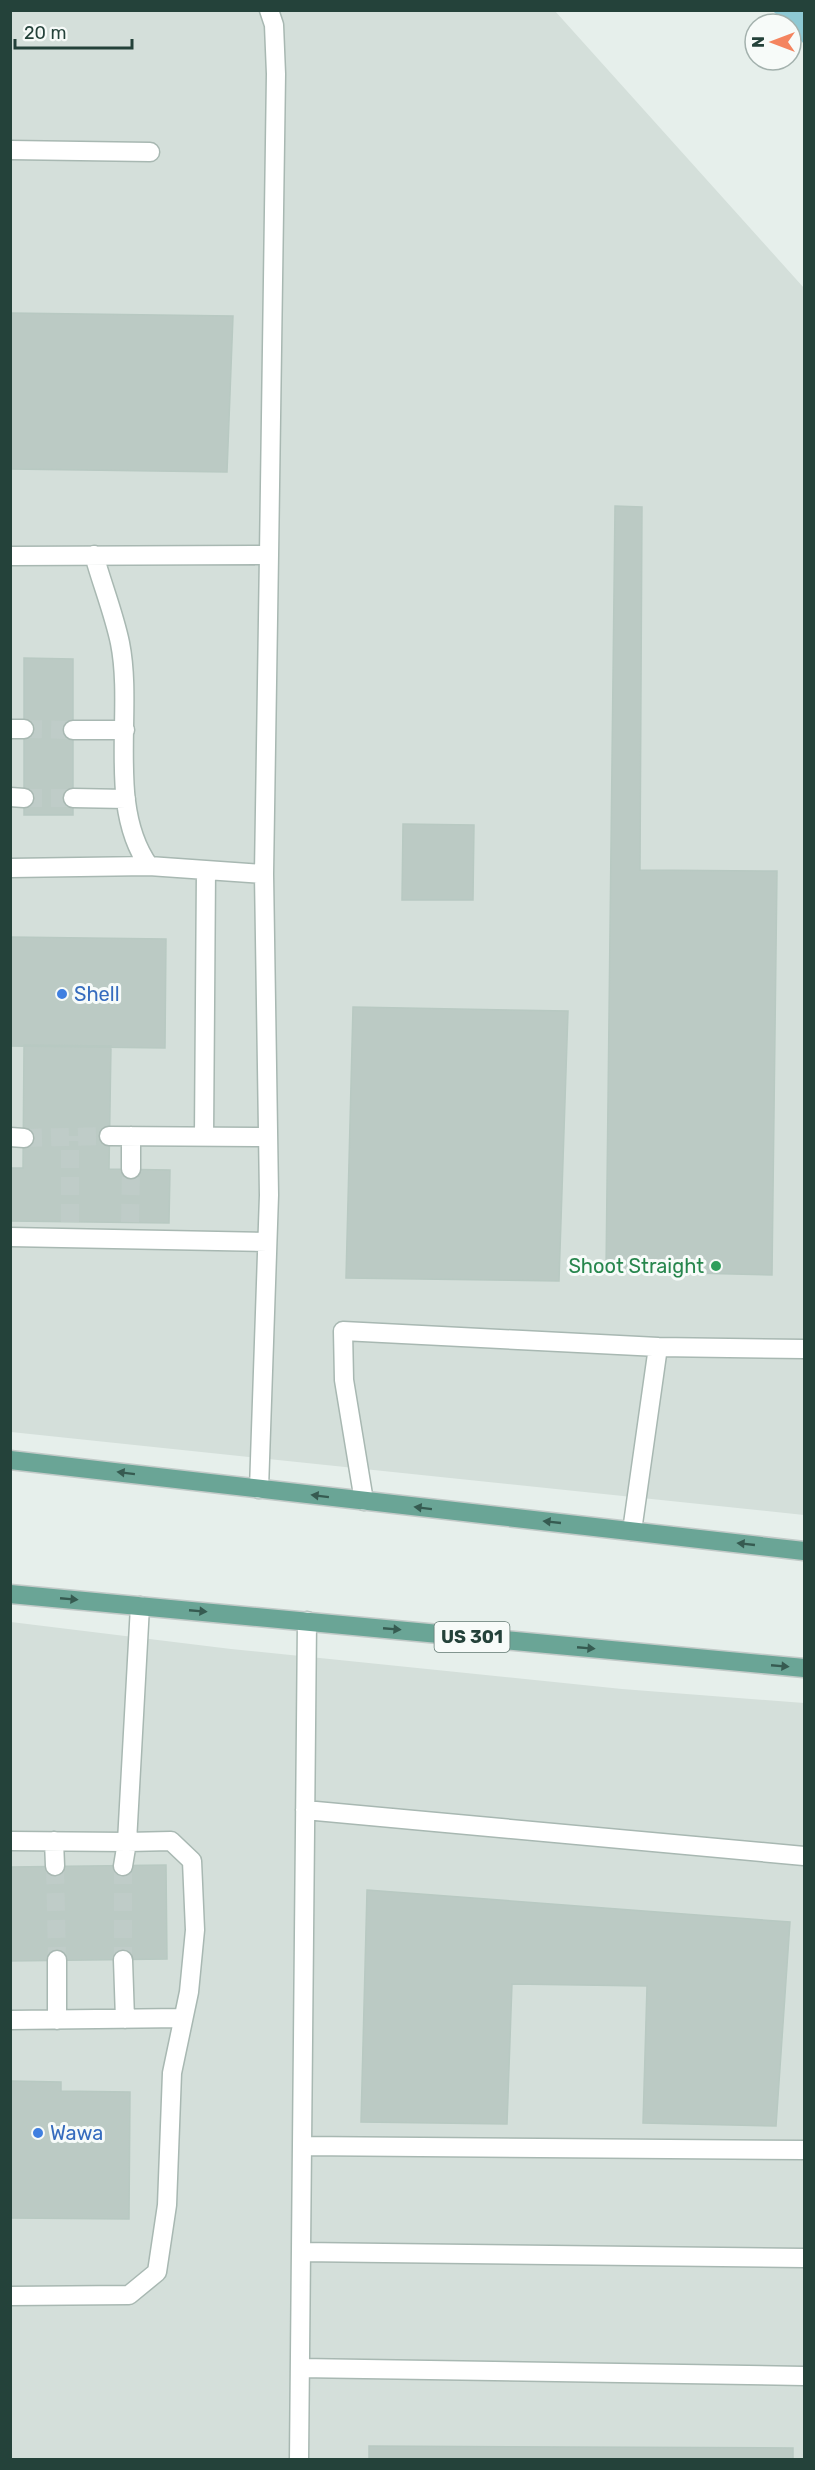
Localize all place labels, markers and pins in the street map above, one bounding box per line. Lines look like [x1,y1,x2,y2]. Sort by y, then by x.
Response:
place label: Shell [74,982,120,1006]
marker: Shell [55,987,69,1001]
place label: Shoot Straight [568,1254,704,1278]
marker: Shoot Straight [709,1259,723,1273]
place label: Wawa [50,2121,103,2145]
marker: Wawa [31,2126,45,2140]

